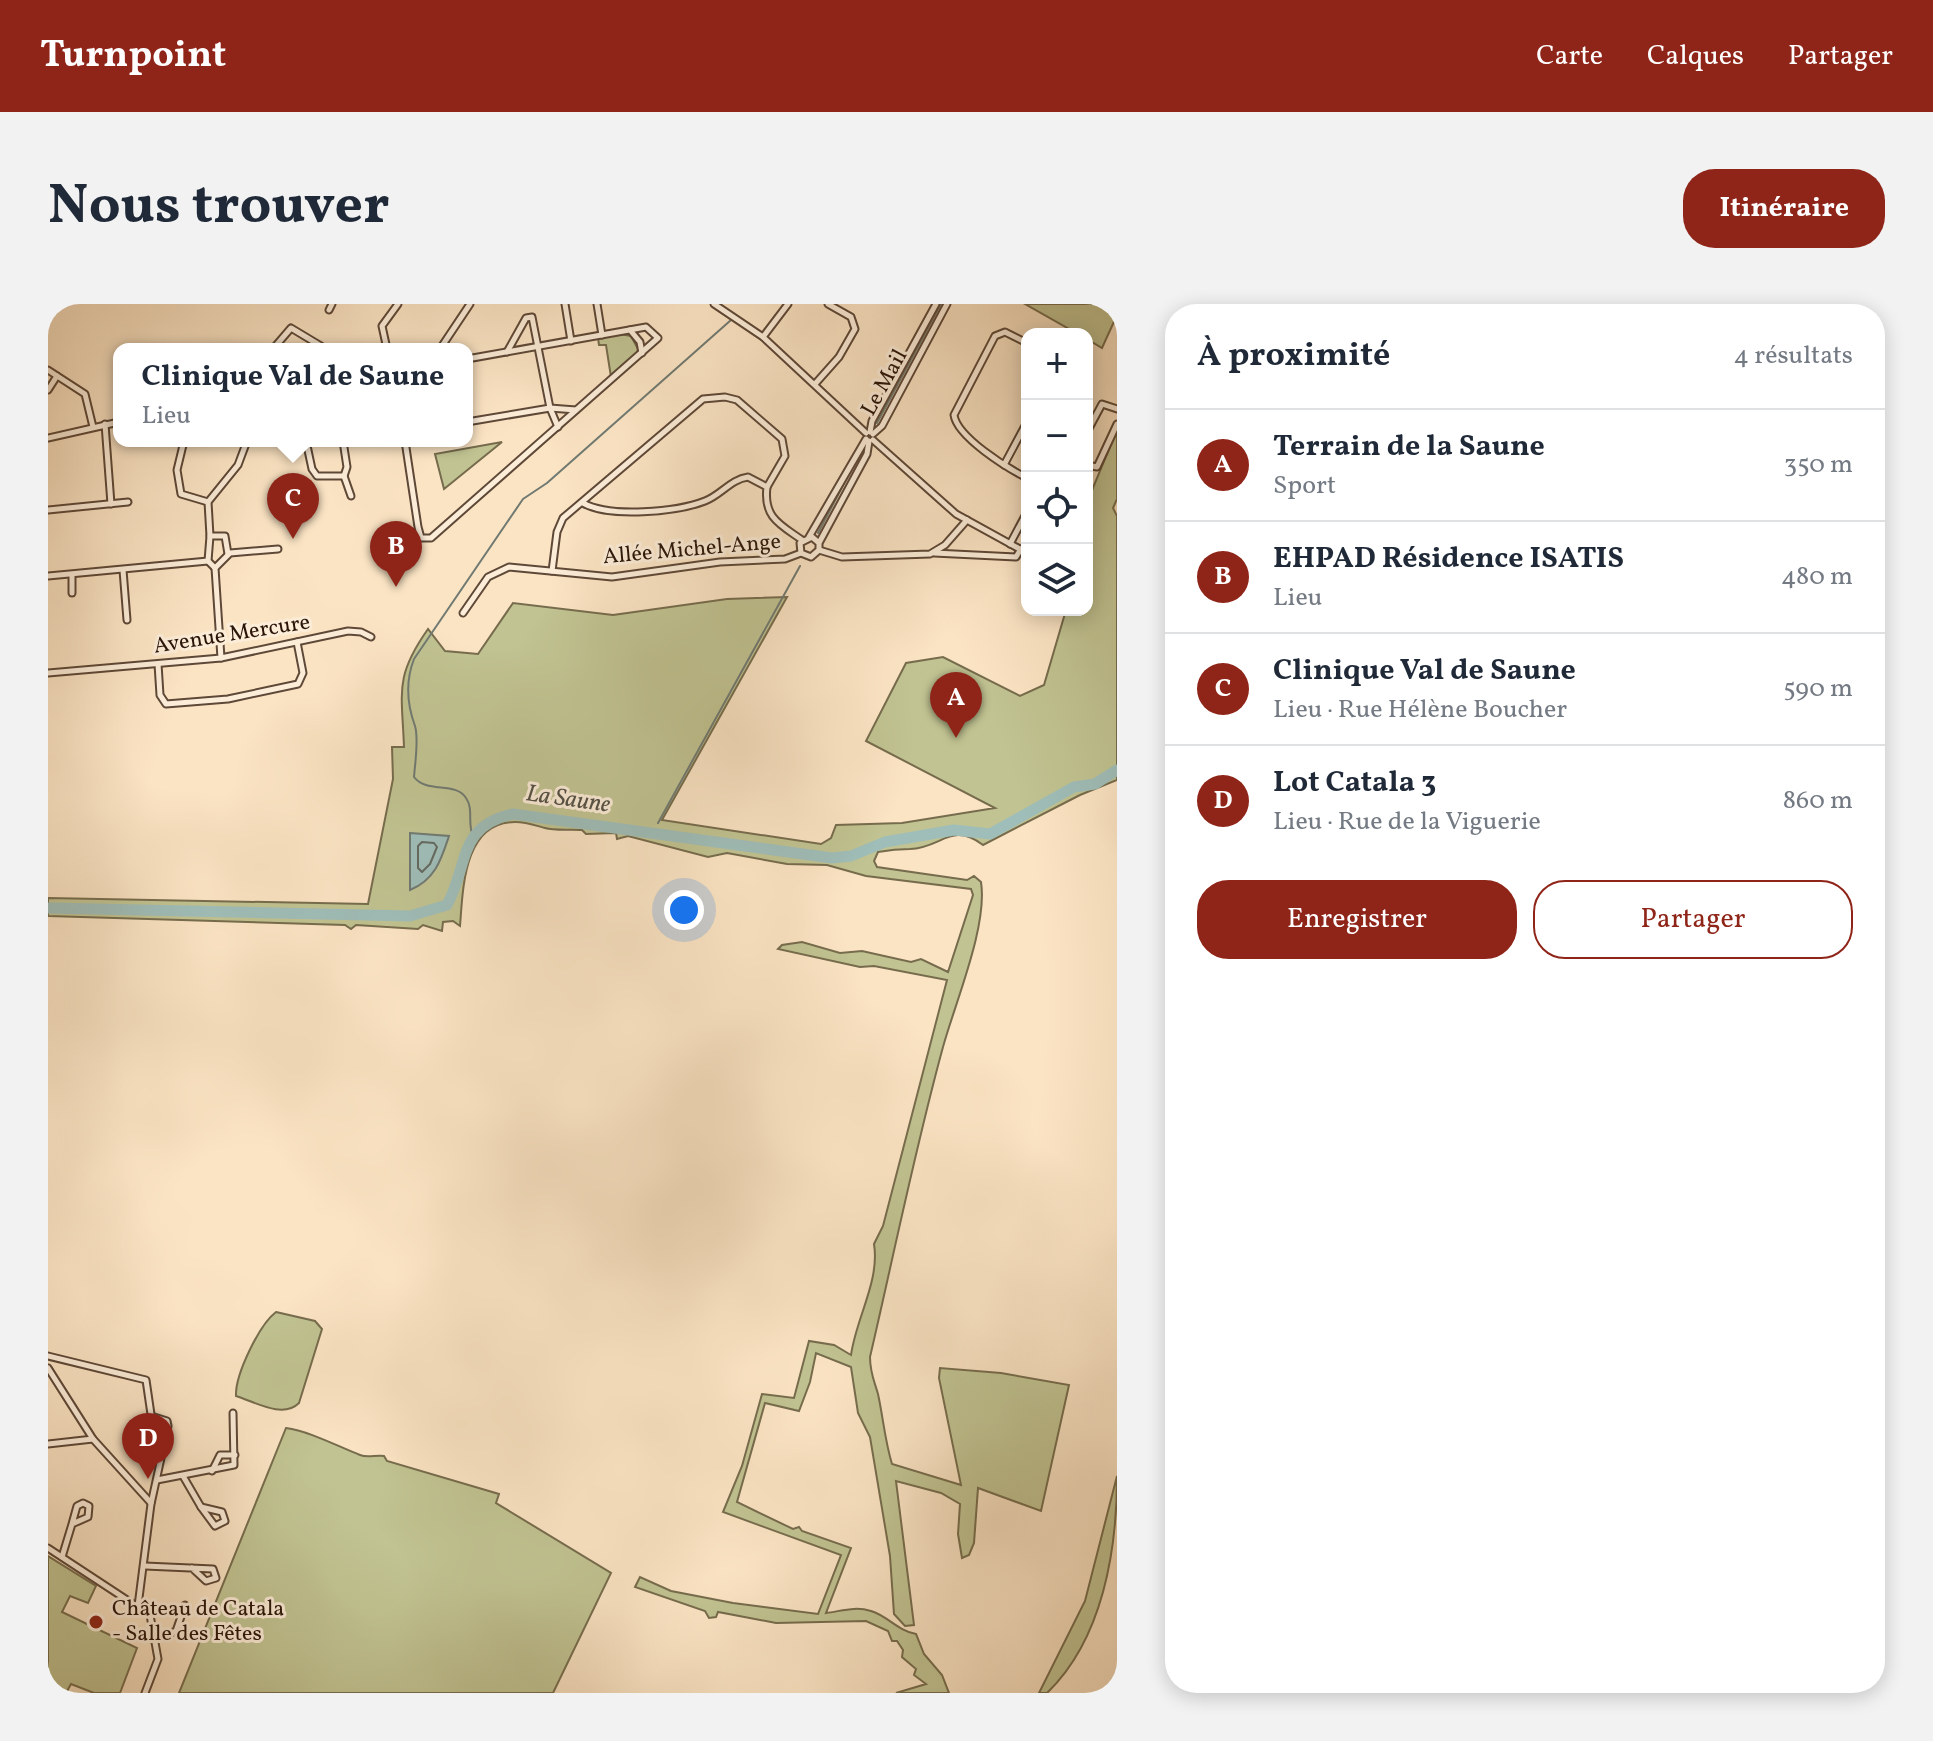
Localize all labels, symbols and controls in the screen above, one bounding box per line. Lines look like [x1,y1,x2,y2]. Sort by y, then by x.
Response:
text: Turnpoint [40,30,226,83]
text: Carte [1536,37,1603,76]
text: Calques [1647,37,1744,76]
text: Partager [1788,37,1893,76]
text: Nous trouver [48,169,390,247]
button: Itinéraire [1683,169,1885,248]
map controls [1021,328,1093,616]
button: + [1021,328,1093,400]
text: À proximité [1197,333,1390,380]
text: 4 résultats [1734,338,1853,374]
popup [113,343,473,447]
street label: Le Mail [854,344,916,422]
text: Clinique Val de Saune [142,356,444,398]
text: Lieu [142,398,191,434]
button: − [1021,400,1093,472]
text: Terrain de la Saune [1273,426,1545,468]
text: A [1214,447,1232,483]
text: 350 m [1784,447,1853,483]
text: Sport [1273,468,1336,504]
button: locate [1021,472,1093,544]
pin: C [267,473,319,539]
pin: B [370,521,422,587]
street label: Allée Michel-Ange [602,527,782,573]
text: EHPAD Résidence ISATIS [1273,538,1624,580]
button: layers [1021,544,1093,616]
text: B [1214,559,1232,595]
text: 480 m [1781,559,1853,595]
text: Lieu [1273,580,1322,616]
street label: Avenue Mercure [152,607,312,663]
text: Clinique Val de Saune [1273,650,1576,692]
text: C [1215,671,1231,707]
text: 590 m [1783,671,1853,707]
pin: A [930,672,982,738]
text: Lieu · Rue Hélène Boucher [1273,692,1567,728]
text: Lot Catala 3 [1273,762,1436,804]
water label: La Saune [524,777,612,823]
text: D [1213,783,1233,819]
text: 860 m [1783,783,1853,819]
text: Lieu · Rue de la Viguerie [1273,804,1541,840]
button: Enregistrer [1197,880,1517,959]
button: Partager [1533,880,1853,959]
your location [664,890,704,930]
pin: D [122,1413,174,1479]
place label: Château de Catala - Salle des Fêtes [112,1594,284,1650]
marker: Château de Catala - Salle des Fêtes [87,1613,105,1631]

